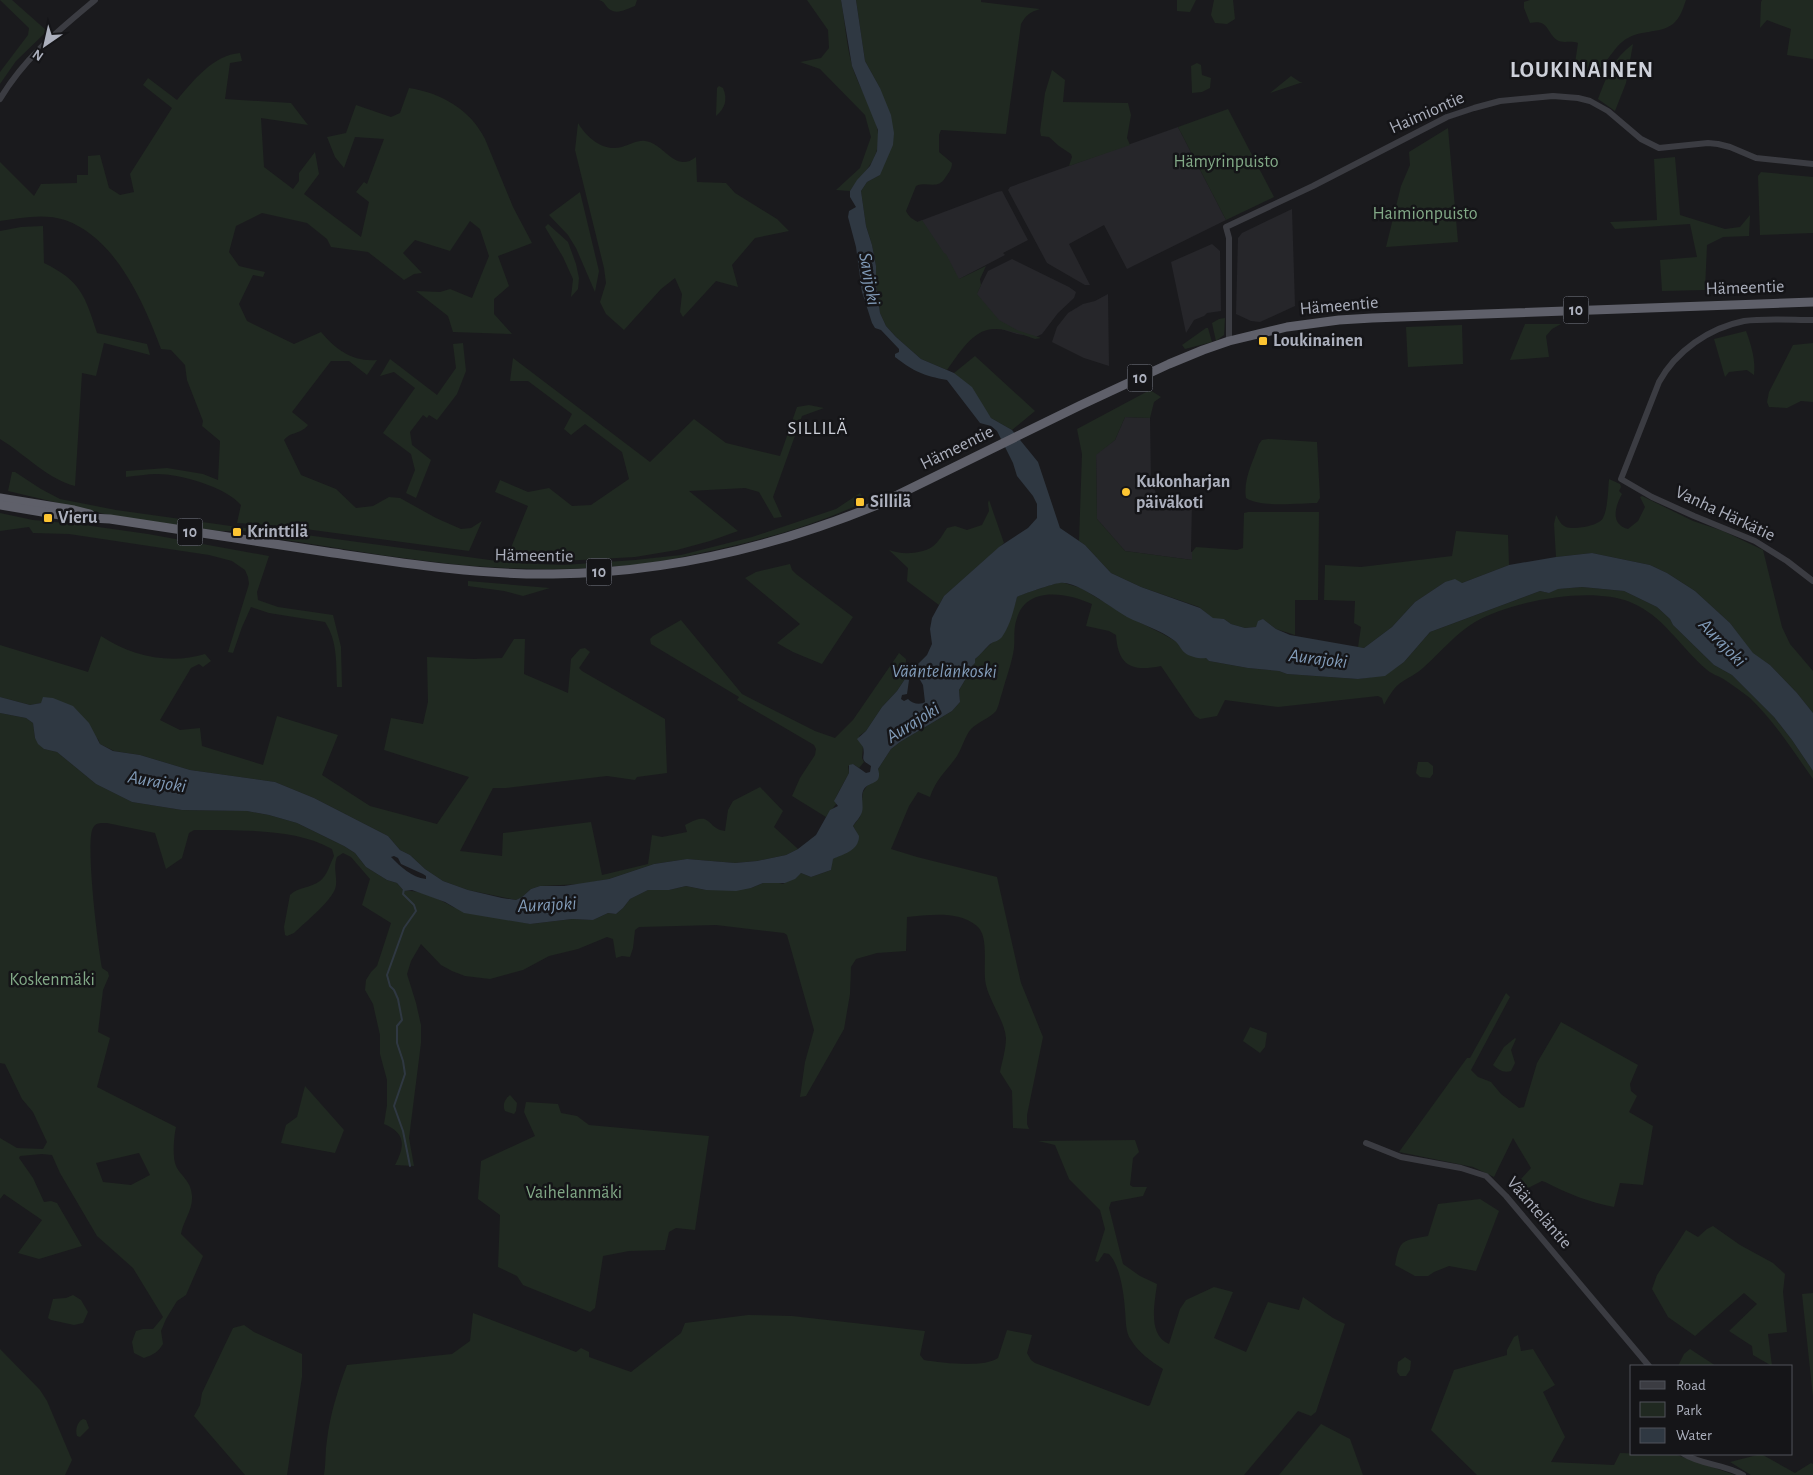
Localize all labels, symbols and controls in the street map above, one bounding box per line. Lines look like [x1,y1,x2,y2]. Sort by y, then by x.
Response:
north arrow [20,20,70,70]
text: N [30,46,46,63]
district label: LOUKINAINEN [1510,59,1654,81]
street label: Haimiontie [1387,89,1467,137]
park label: Hämyrinpuisto [1174,153,1279,171]
park label: Haimionpuisto [1372,205,1478,223]
water label: Savijoki [855,251,883,307]
street label: Hämeentie [1705,278,1785,298]
street label: Hämeentie [1299,294,1379,318]
road number: 10 [1564,296,1588,324]
place label: Loukinainen [1273,332,1363,350]
marker: Loukinainen [1257,335,1269,347]
road number: 10 [1128,364,1152,392]
district label: SILLILÄ [788,418,848,438]
street label: Hämeentie [918,423,996,473]
place label: Kukonharjan päiväkoti [1136,473,1230,512]
street label: Vanha Härkätie [1672,483,1778,545]
marker: Kukonharjan päiväkoti [1120,486,1132,498]
place label: Sillilä [870,493,912,511]
marker: Sillilä [854,496,866,508]
place label: Vieru [58,509,98,527]
marker: Vieru [42,512,54,524]
road number: 10 [178,518,202,546]
place label: Krinttilä [247,523,308,541]
marker: Krinttilä [231,526,243,538]
street label: Hämeentie [494,546,574,566]
road number: 10 [586,558,612,586]
water label: Aurajoki [1694,615,1749,671]
water label: Aurajoki [1287,646,1348,672]
water label: Vääntelänkoski [891,662,997,681]
water label: Aurajoki [882,699,943,747]
water label: Aurajoki [125,767,188,796]
water label: Aurajoki [516,894,577,916]
park label: Koskenmäki [9,971,95,989]
street label: Väänteläntie [1503,1174,1575,1252]
park label: Vaihelanmäki [526,1184,622,1202]
legend [1630,1365,1793,1455]
text: Road [1676,1378,1706,1393]
text: Park [1676,1403,1702,1418]
text: Water [1676,1428,1712,1443]

